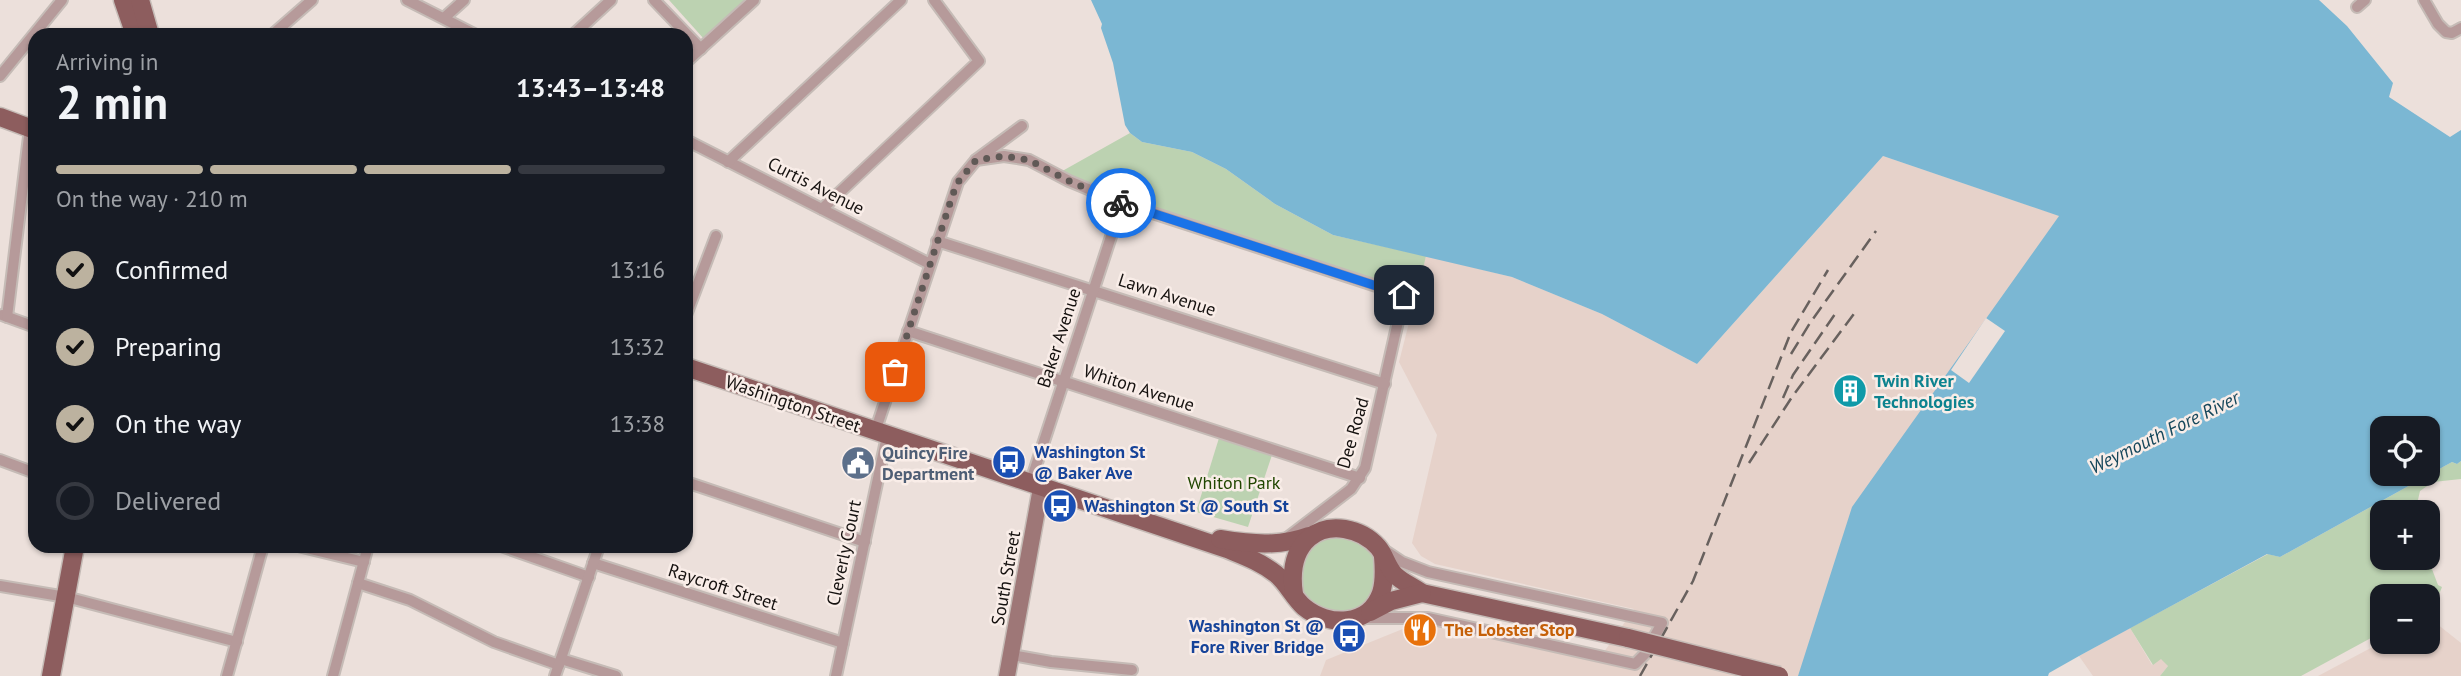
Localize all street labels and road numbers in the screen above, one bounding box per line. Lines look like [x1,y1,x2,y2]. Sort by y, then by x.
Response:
street label: Curtis Avenue [764,151,868,220]
street label: Lawn Avenue [1115,268,1219,321]
street label: Baker Avenue [1032,285,1085,391]
street label: Whiton Avenue [1081,359,1198,416]
street label: Washington Street [723,370,864,437]
street label: Dee Road [1331,395,1374,471]
street label: Cleverly Court [821,498,866,608]
street label: South Street [986,529,1025,627]
street label: Raycroft Street [666,558,781,615]

